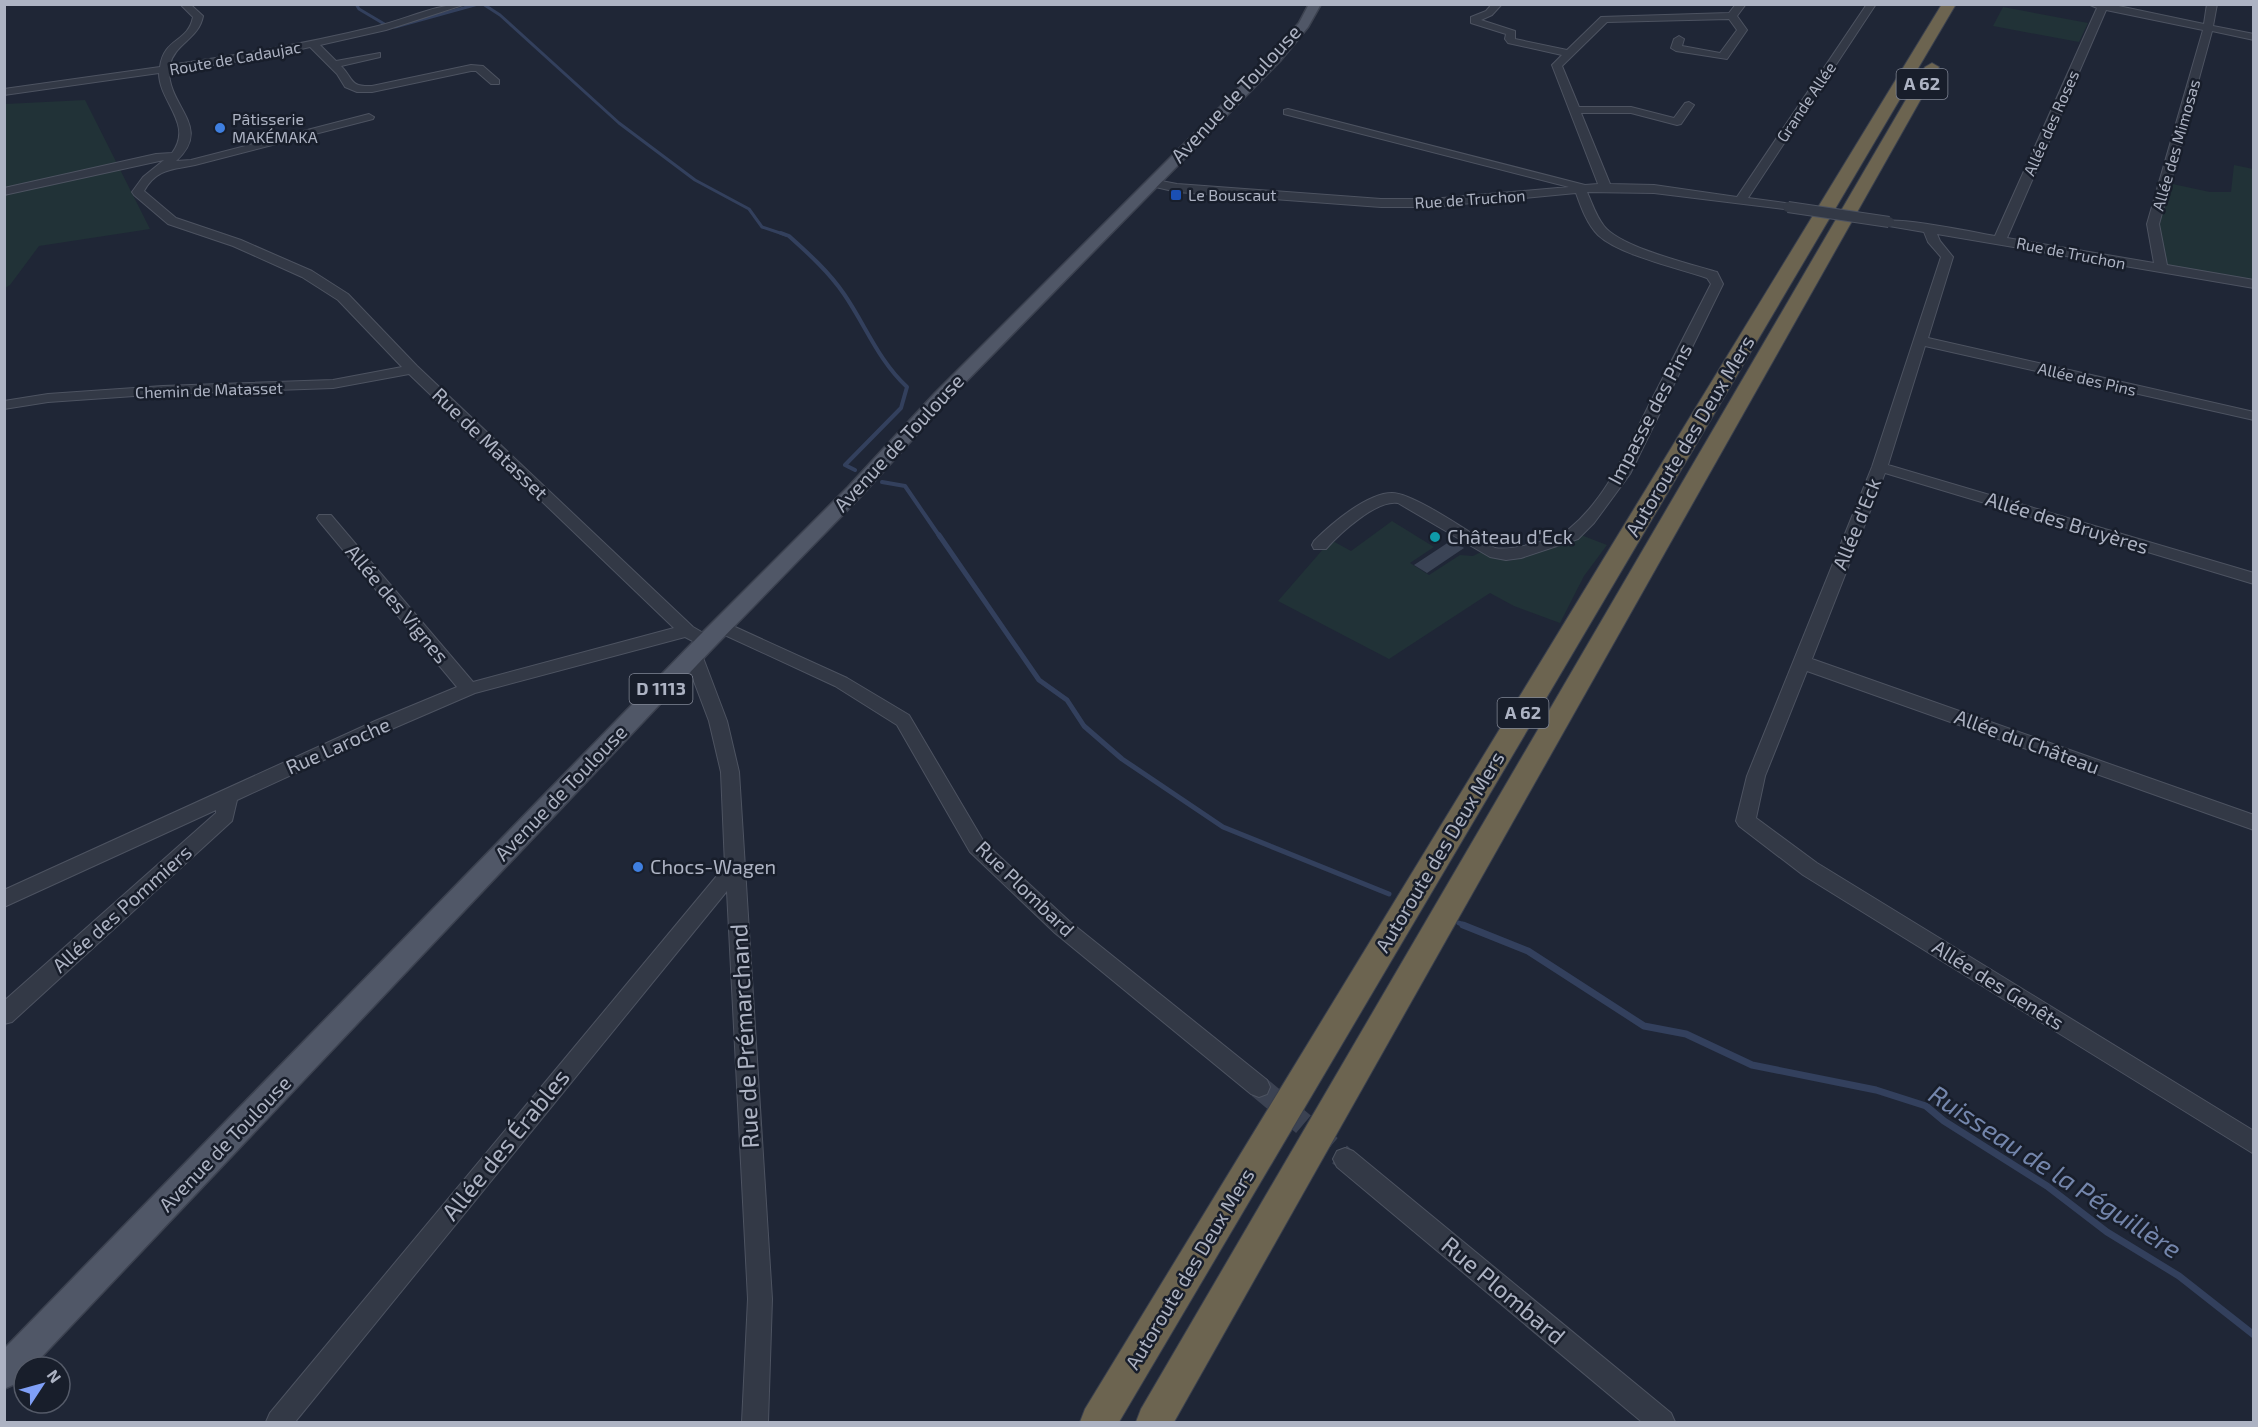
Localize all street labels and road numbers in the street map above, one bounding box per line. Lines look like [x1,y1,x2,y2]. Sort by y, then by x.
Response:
street label: Avenue de Toulouse [1165,20,1305,167]
street label: Route de Cadaujac [168,37,302,79]
street label: Grande Allée [1772,58,1839,145]
street label: Allée des Roses [2019,67,2082,178]
road number: A 62 [1896,69,1948,99]
street label: Allée des Mimosas [2148,77,2203,213]
street label: Rue de Truchon [1414,185,1526,212]
street label: Rue de Truchon [2015,233,2127,272]
street label: Autoroute des Deux Mers [1620,331,1759,540]
street label: Impasse des Pins [1602,339,1696,488]
street label: Allée des Pins [2036,358,2138,399]
street label: Avenue de Toulouse [828,369,968,516]
street label: Chemin de Matasset [135,377,283,402]
street label: Rue de Matasset [428,382,554,505]
street label: Allée d'Eck [1827,474,1885,573]
street label: Allée des Bruyères [1983,486,2151,558]
street label: Allée des Vignes [341,539,454,668]
road number: D 1113 [630,674,692,704]
road number: A 62 [1498,698,1549,728]
street label: Allée du Château [1952,704,2103,778]
street label: Rue Laroche [282,711,393,779]
street label: Avenue de Toulouse [489,719,631,865]
street label: Autoroute des Deux Mers [1370,747,1509,956]
street label: Rue Plombard [972,835,1080,941]
street label: Allée des Pommiers [47,839,196,977]
street label: Rue de Prémarchand [723,923,764,1149]
street label: Allée des Genêts [1928,934,2069,1034]
street label: Allée des Érables [435,1062,575,1226]
street label: Avenue de Toulouse [153,1070,295,1216]
street label: Autoroute des Deux Mers [1120,1164,1259,1373]
street label: Rue Plombard [1436,1230,1572,1350]

